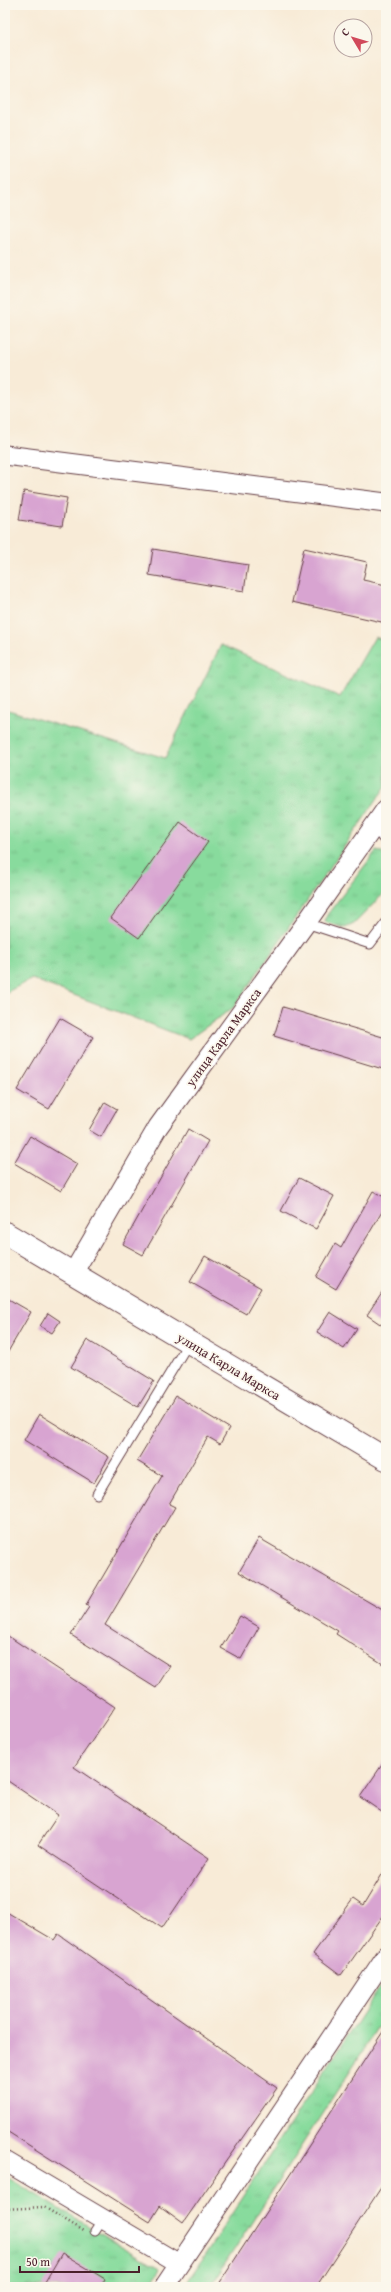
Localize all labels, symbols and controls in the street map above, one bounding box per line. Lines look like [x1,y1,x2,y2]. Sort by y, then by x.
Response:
north arrow [333,18,373,58]
text: С [337,24,353,39]
street label: улица Карла Маркса [181,984,266,1091]
street label: улица Карла Маркса [173,1328,285,1405]
scale bar [20,2248,139,2274]
text: 50 m [26,2253,50,2270]

